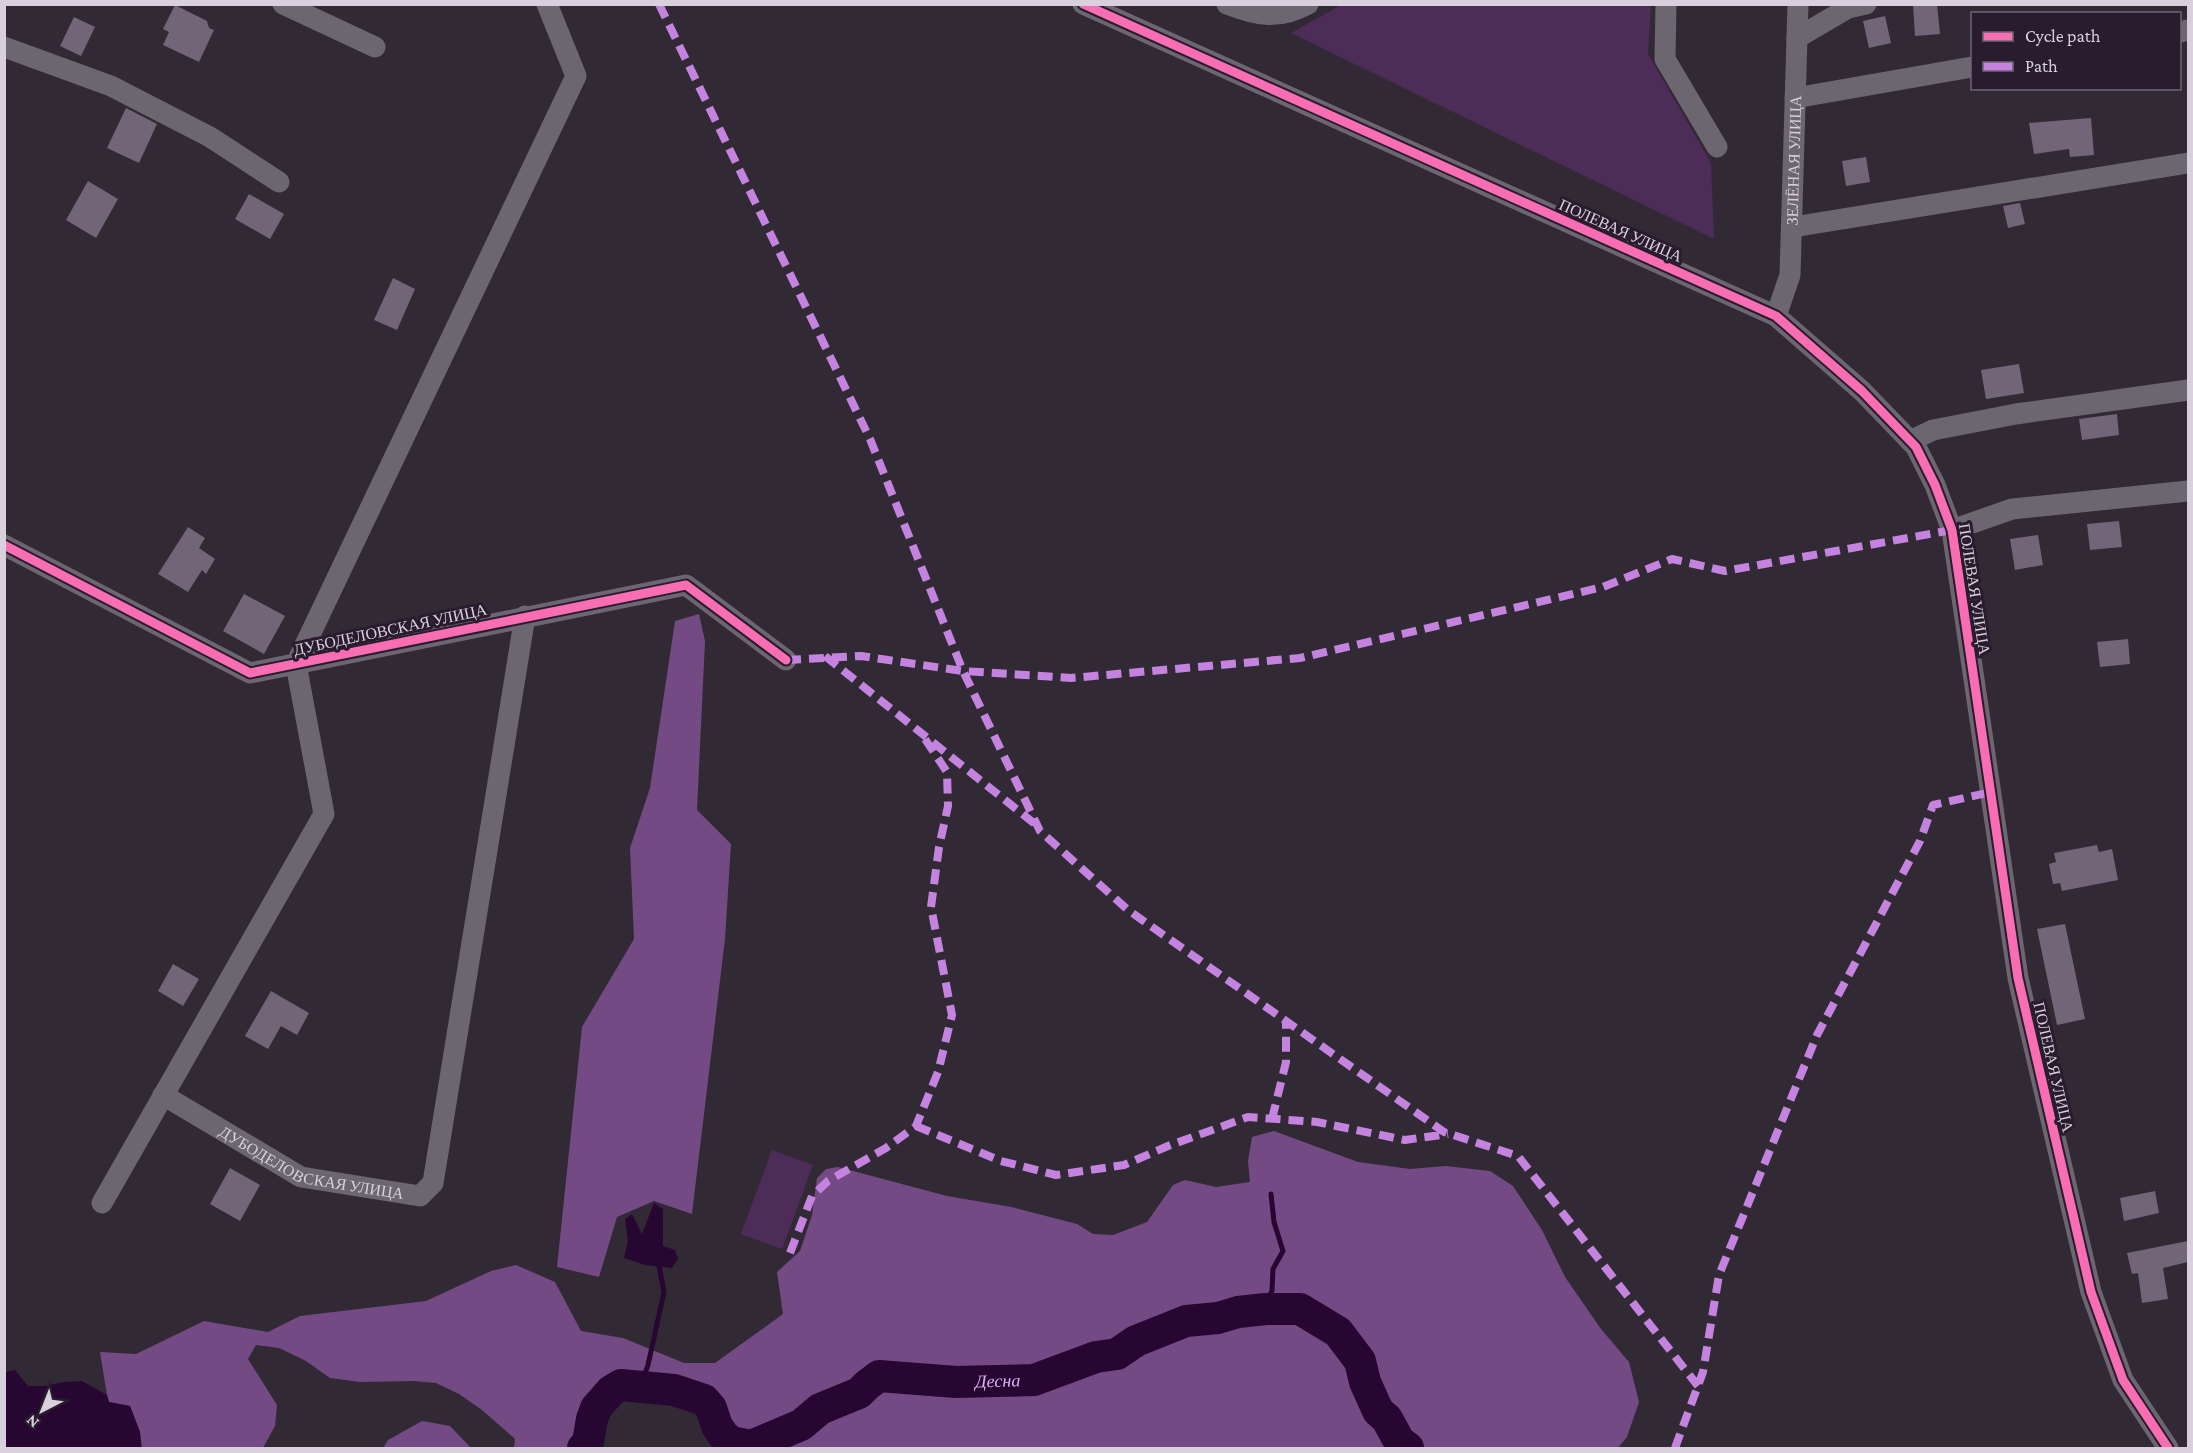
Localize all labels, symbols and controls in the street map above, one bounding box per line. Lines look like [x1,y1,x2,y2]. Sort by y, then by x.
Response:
legend [1971,12,2181,90]
text: Cycle path [2025,26,2101,46]
text: Path [2025,56,2058,76]
street label: ЗЕЛЁНАЯ УЛИЦА [1783,95,1805,226]
street label: ПОЛЕВАЯ УЛИЦА [1556,196,1685,266]
street label: ПОЛЕВАЯ УЛИЦА [1955,522,1993,657]
street label: ДУБОДЕЛОВСКАЯ УЛИЦА [292,601,489,659]
street label: ПОЛЕВАЯ УЛИЦА [2029,1000,2077,1134]
street label: ДУБОДЕЛОВСКАЯ УЛИЦА [216,1122,406,1202]
water label: Десна [973,1370,1021,1392]
north arrow [12,1381,72,1441]
text: N [22,1412,42,1432]

